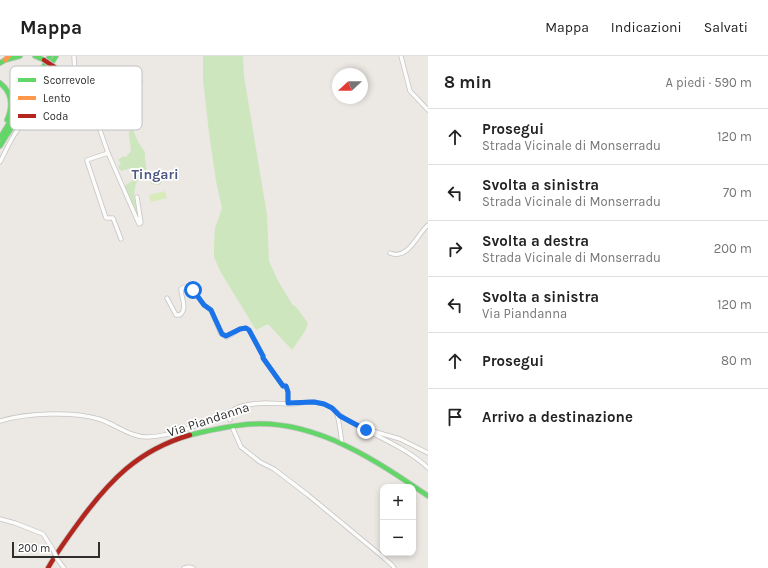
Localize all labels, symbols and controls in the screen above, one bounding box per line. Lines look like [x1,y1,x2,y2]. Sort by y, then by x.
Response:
text: Mappa [20,17,82,39]
text: Mappa [545,19,589,36]
text: Indicazioni [611,19,682,36]
text: Salvati [704,19,748,36]
legend [10,66,142,130]
north arrow [332,68,368,104]
text: 8 min [444,72,492,92]
text: Scorrevole [43,74,96,87]
text: A piedi · 590 m [665,75,752,90]
text: Lento [43,92,71,105]
text: Coda [43,110,68,123]
text: Prosegui [482,120,544,138]
icon: ahead [444,126,466,148]
text: 120 m [717,129,752,144]
text: Strada Vicinale di Monserradu [482,138,661,153]
district label: Tingari [131,166,179,183]
text: Svolta a sinistra [482,176,599,194]
icon: left [444,182,466,204]
text: 70 m [723,185,752,200]
text: Strada Vicinale di Monserradu [482,194,661,209]
text: Svolta a destra [482,232,589,250]
icon: right [444,238,466,260]
text: 200 m [714,241,752,256]
text: Strada Vicinale di Monserradu [482,250,661,265]
route start [184,281,202,299]
text: Svolta a sinistra [482,288,599,306]
icon: left [444,294,466,316]
text: 120 m [717,297,752,312]
text: Via Piandanna [482,306,567,321]
icon: ahead [444,350,466,372]
text: Prosegui [482,352,544,370]
text: 80 m [721,353,752,368]
street label: Via Piandanna [165,399,251,440]
icon: arrive [444,406,466,428]
text: Arrivo a destinazione [482,408,633,426]
route end [357,421,375,439]
map controls [380,484,416,556]
button: + [380,484,416,520]
button: − [380,520,416,556]
scale bar [12,540,100,559]
text: 200 m [18,542,50,555]

